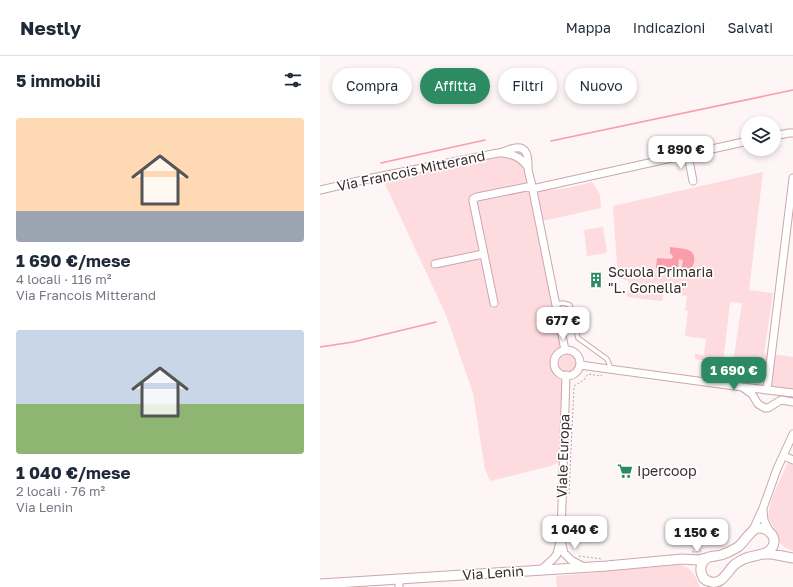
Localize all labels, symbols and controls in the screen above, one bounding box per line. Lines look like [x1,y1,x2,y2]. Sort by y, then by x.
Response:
text: Nestly [20,16,81,39]
text: Mappa [566,19,611,36]
text: Indicazioni [633,19,705,36]
text: Salvati [727,19,773,36]
chip: Compra [332,68,412,104]
chip: Affitta [420,68,490,104]
chip: Filtri [498,68,557,104]
chip: Nuovo [565,68,637,104]
icon: filters [282,69,304,91]
text: 5 immobili [16,70,101,91]
map controls [741,116,781,156]
button: layers [741,116,781,156]
pin: 1 890 € [644,136,718,170]
text: 1 890 € [657,141,705,157]
icon: home [124,144,196,216]
street label: Via Francois Mitterand [335,147,486,195]
text: 1 690 €/mese [16,250,131,271]
place label: Scuola Primaria "L. Gonella" [608,263,713,296]
text: 4 locali · 116 m² [16,271,111,287]
building icon: Scuola Primaria "L. Gonella" [587,271,605,289]
text: Via Francois Mitterand [16,287,156,303]
pin: 677 € [535,307,591,341]
text: 677 € [546,312,580,328]
icon: home [124,356,196,428]
pin: 1 690 € [697,357,771,391]
text: 1 690 € [710,362,758,378]
street label: Viale Europa [553,414,572,498]
text: 1 040 €/mese [16,462,131,483]
supermarket icon: Ipercoop [616,462,634,480]
place label: Ipercoop [637,462,697,479]
text: 2 locali · 76 m² [16,483,105,499]
text: Via Lenin [16,499,73,515]
pin: 1 040 € [538,516,612,550]
pin: 1 150 € [660,519,734,553]
text: 1 040 € [551,521,599,537]
text: 1 150 € [674,524,720,540]
street label: Via Lenin [462,562,524,583]

